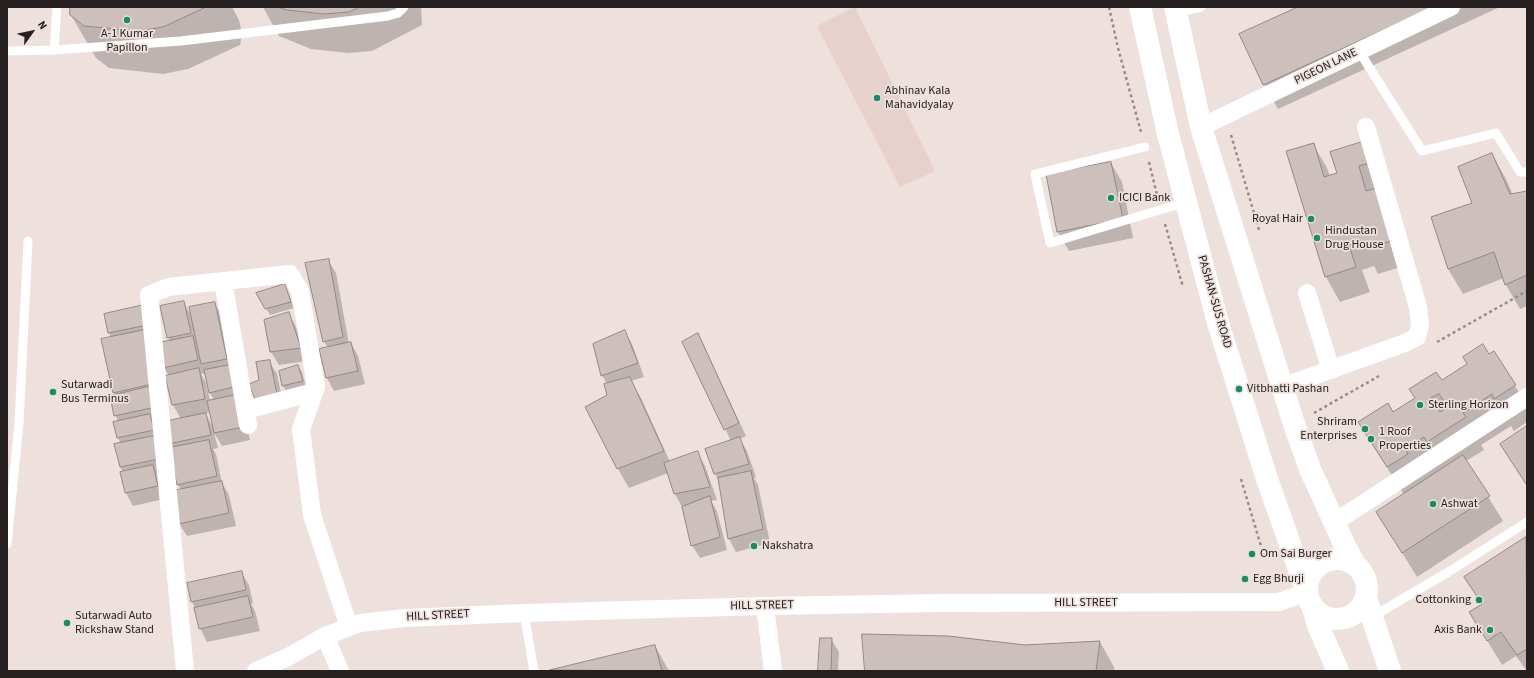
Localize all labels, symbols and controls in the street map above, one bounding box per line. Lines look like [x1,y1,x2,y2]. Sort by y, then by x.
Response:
north arrow [12,12,52,52]
marker: A-1 Kumar Papillon [122,15,132,25]
text: N [34,18,51,32]
place label: A-1 Kumar Papillon [101,27,153,55]
street label: PIGEON LANE [1292,46,1360,88]
place label: Abhinav Kala Mahavidyalay [885,84,954,112]
marker: Abhinav Kala Mahavidyalay [872,93,882,103]
place label: ICICI Bank [1119,191,1170,205]
marker: ICICI Bank [1106,193,1116,203]
place label: Royal Hair [1252,212,1303,226]
marker: Royal Hair [1306,214,1316,224]
place label: Hindustan Drug House [1325,224,1383,252]
marker: Hindustan Drug House [1312,233,1322,243]
street label: PASHAN-SUS ROAD [1194,254,1234,350]
place label: Sutarwadi Bus Terminus [61,378,129,406]
place label: Vitbhatti Pashan [1247,382,1329,396]
marker: Vitbhatti Pashan [1234,384,1244,394]
marker: Sutarwadi Bus Terminus [48,387,58,397]
place label: Sterling Horizon [1428,398,1509,412]
marker: Sterling Horizon [1415,400,1425,410]
place label: Shriram Enterprises [1300,415,1357,443]
marker: Shriram Enterprises [1360,424,1370,434]
place label: 1 Roof Properties [1379,425,1431,453]
marker: 1 Roof Properties [1366,434,1376,444]
place label: Ashwat [1441,497,1478,511]
marker: Ashwat [1428,499,1438,509]
place label: Nakshatra [762,539,813,553]
marker: Nakshatra [749,541,759,551]
place label: Om Sai Burger [1260,547,1332,561]
marker: Om Sai Burger [1247,549,1257,559]
place label: Egg Bhurji [1253,572,1304,586]
marker: Egg Bhurji [1240,574,1250,584]
place label: Cottonking [1416,593,1471,607]
marker: Cottonking [1474,595,1484,605]
street label: HILL STREET [1054,596,1118,610]
street label: HILL STREET [730,598,794,614]
street label: HILL STREET [406,607,470,625]
place label: Sutarwadi Auto Rickshaw Stand [75,609,154,637]
marker: Sutarwadi Auto Rickshaw Stand [62,618,72,628]
place label: Axis Bank [1434,623,1482,637]
marker: Axis Bank [1485,625,1495,635]

